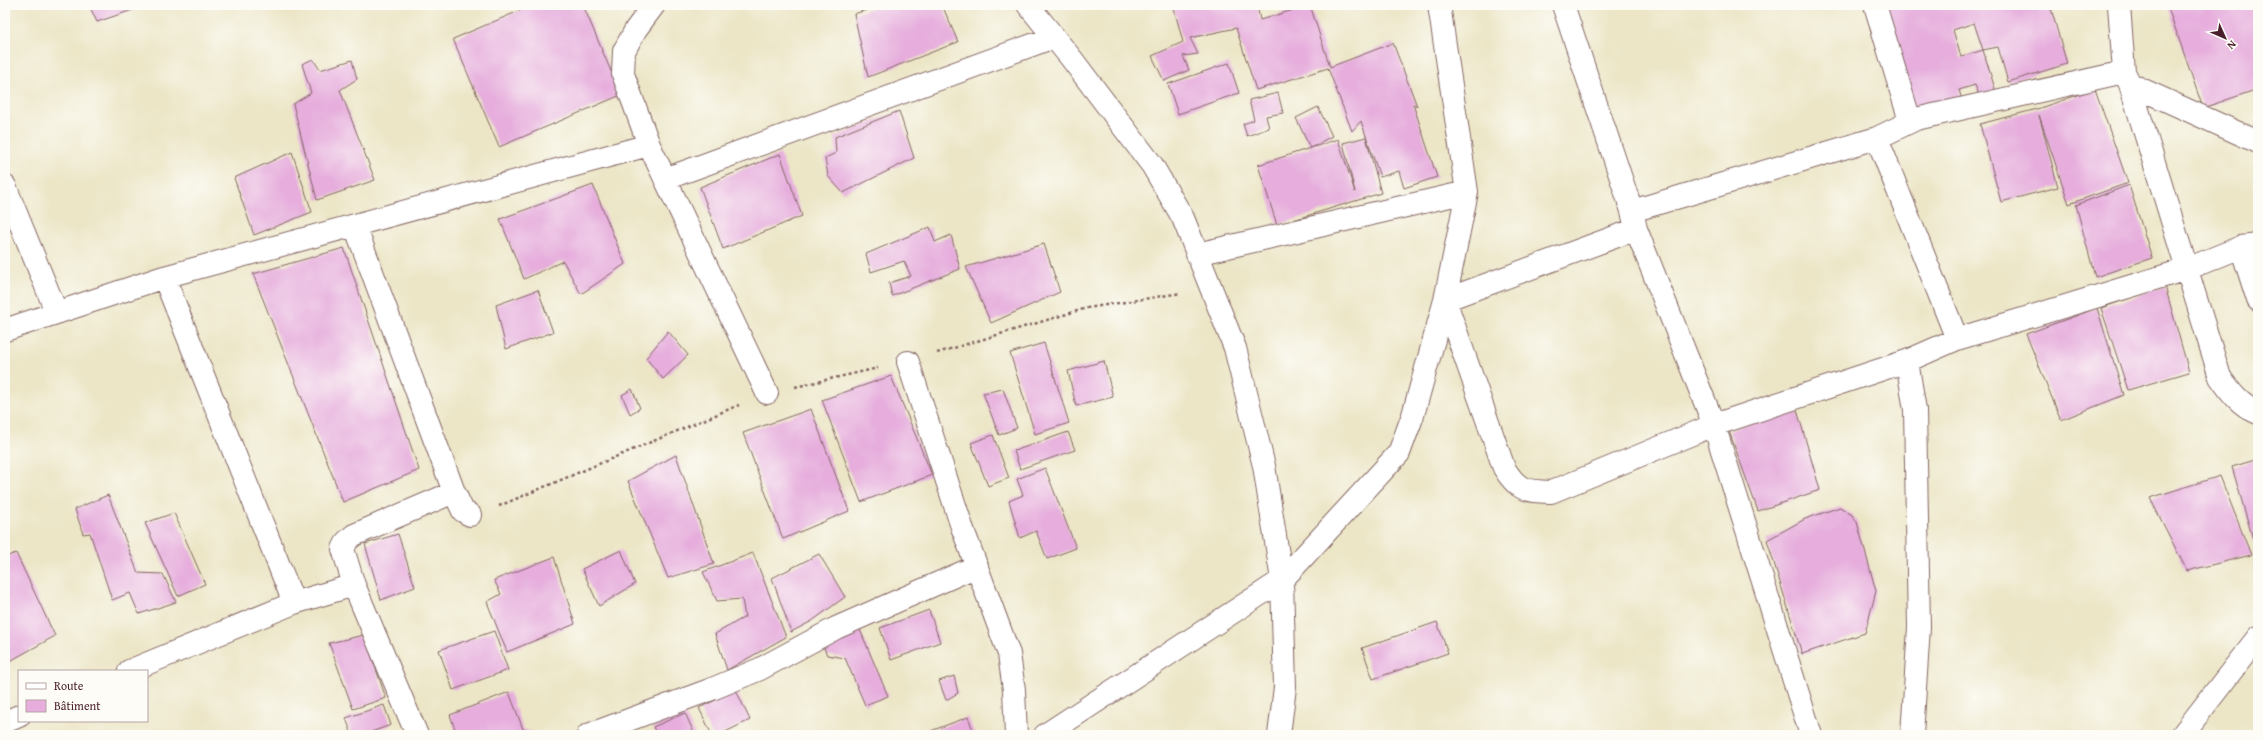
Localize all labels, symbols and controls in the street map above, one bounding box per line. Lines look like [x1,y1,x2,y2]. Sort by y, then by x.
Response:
north arrow [2205,18,2245,58]
text: N [2223,37,2240,54]
legend [18,670,148,722]
text: Route [54,677,84,694]
text: Bâtiment [54,697,101,714]

